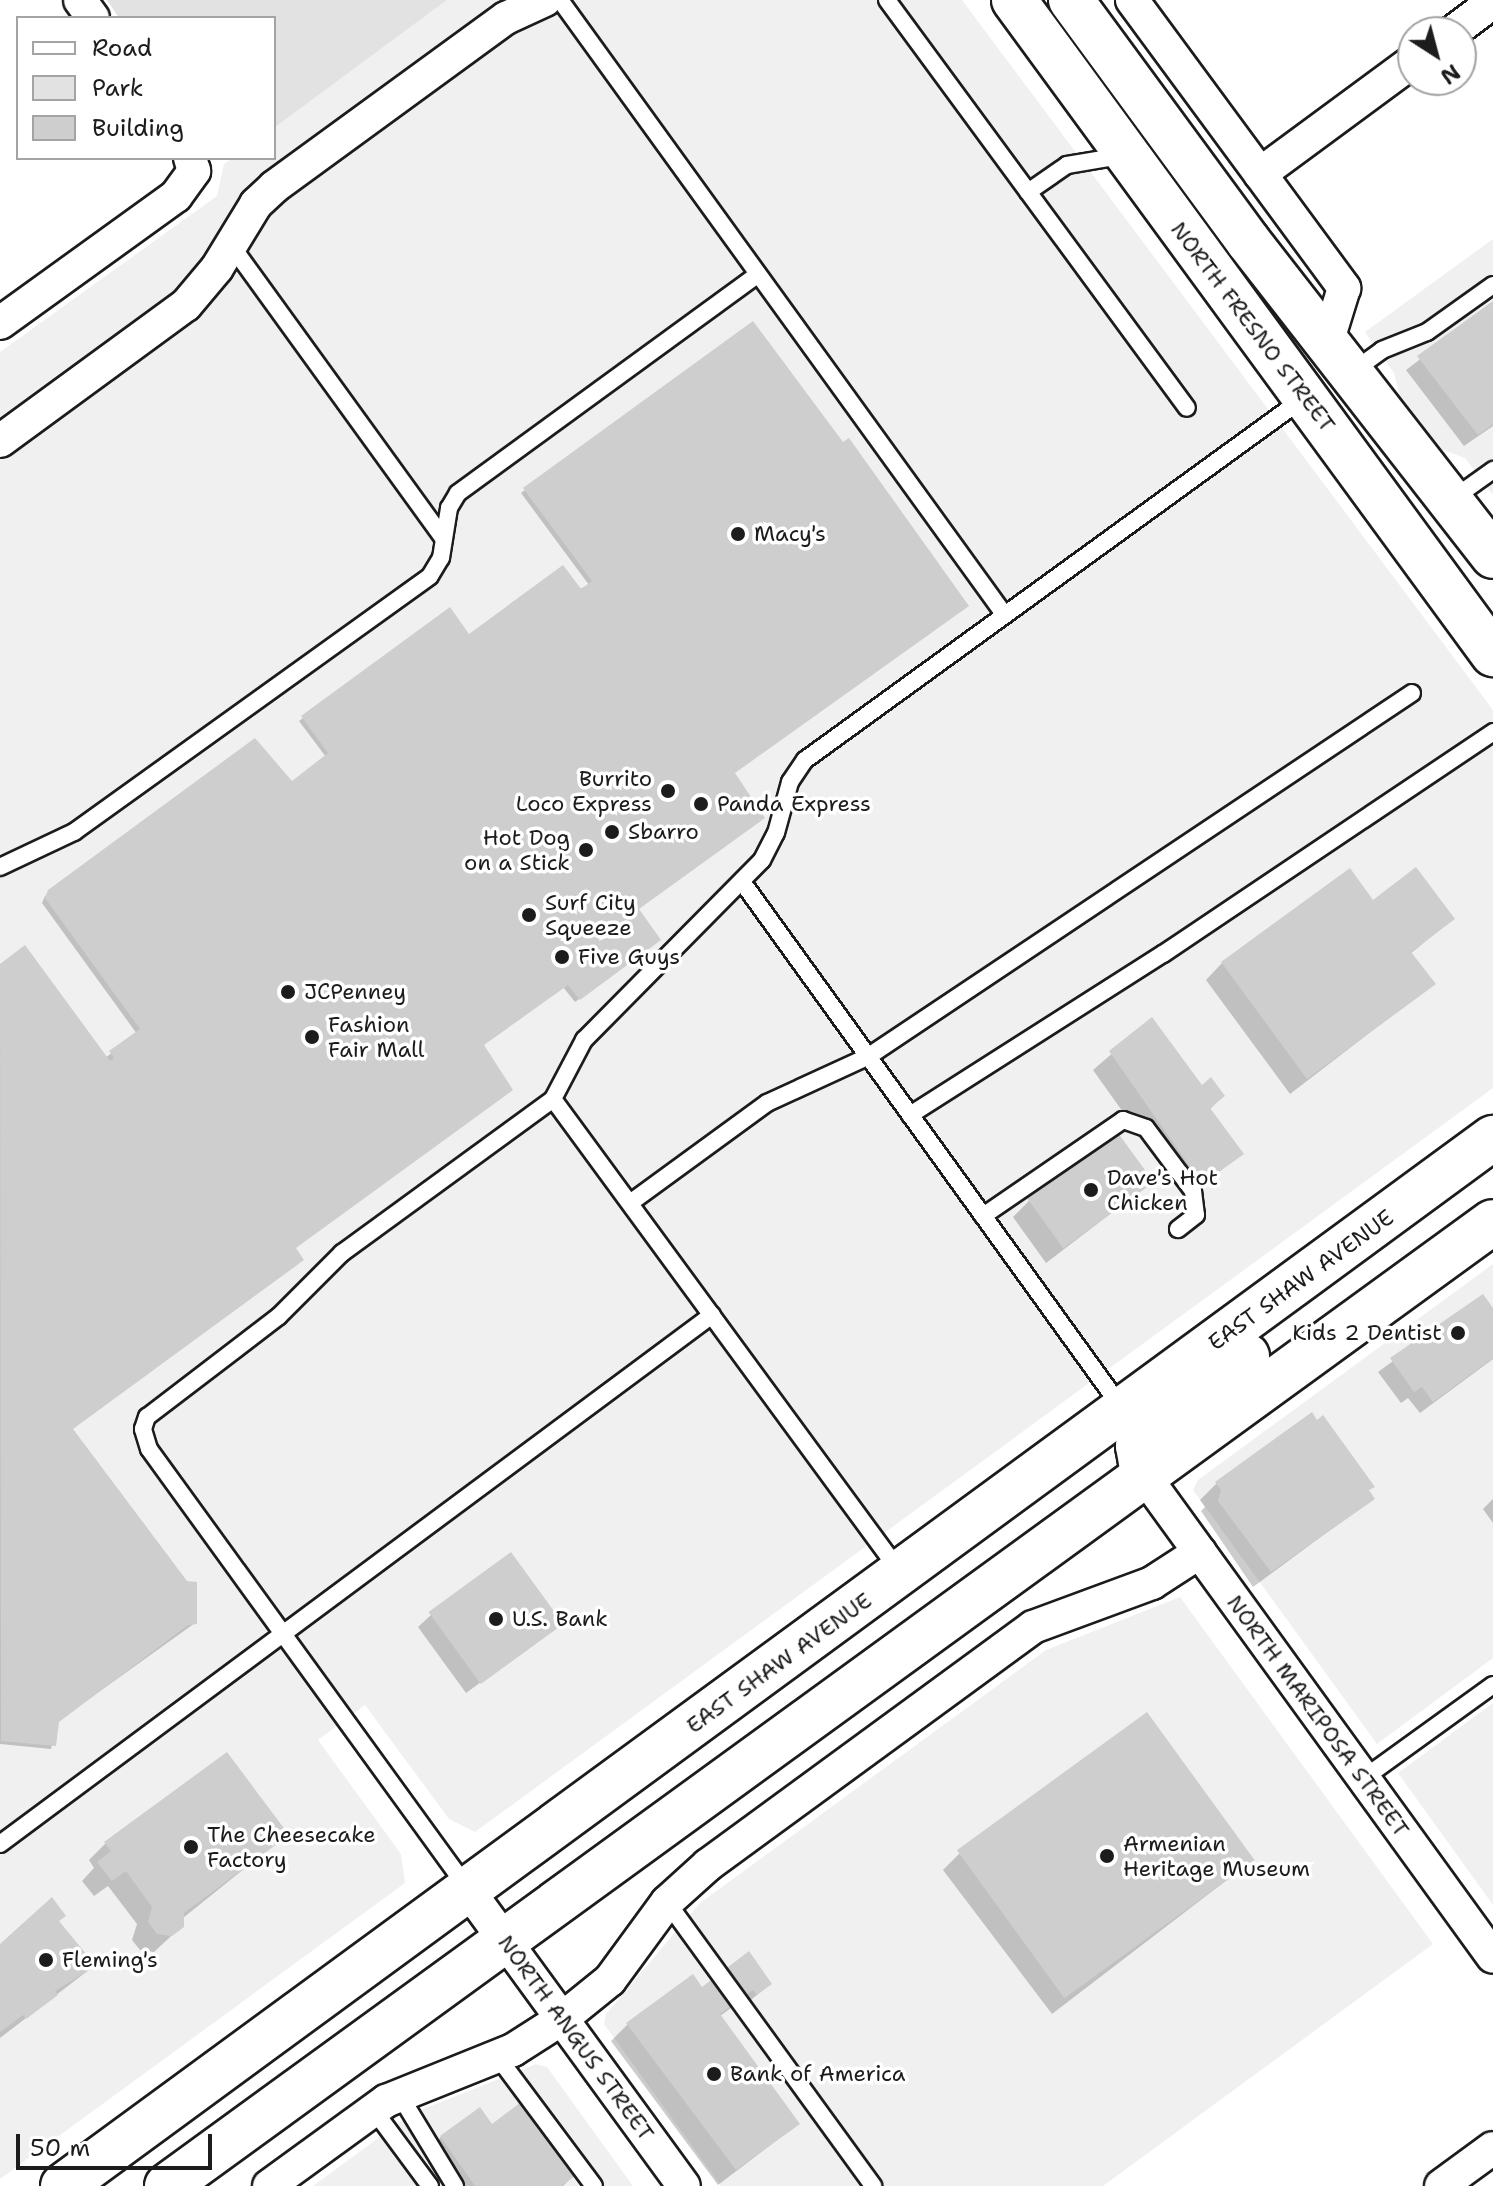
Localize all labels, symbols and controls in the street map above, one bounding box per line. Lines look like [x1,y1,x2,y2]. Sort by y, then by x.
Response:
legend [16,16,276,160]
north arrow [1397,16,1477,96]
text: Road [92,32,152,64]
text: N [1435,57,1466,91]
text: Park [92,72,144,104]
text: Building [92,112,184,144]
street label: NORTH FRESNO STREET [1165,217,1341,437]
place label: Macy's [754,521,826,547]
marker: Macy's [729,525,747,543]
place label: Burrito Loco Express [516,765,652,816]
marker: Burrito Loco Express [659,782,677,800]
place label: Panda Express [717,791,871,817]
marker: Panda Express [692,795,710,813]
place label: Sbarro [628,819,699,845]
marker: Sbarro [603,823,621,841]
place label: Hot Dog on a Stick [464,824,570,876]
marker: Hot Dog on a Stick [577,841,595,859]
place label: Surf City Squeeze [545,889,636,940]
marker: Surf City Squeeze [520,906,538,924]
place label: Five Guys [578,944,680,970]
marker: Five Guys [553,948,571,966]
place label: JCPenney [304,979,406,1005]
marker: JCPenney [279,983,297,1001]
place label: Fashion Fair Mall [328,1011,424,1062]
marker: Fashion Fair Mall [303,1028,321,1046]
place label: Dave's Hot Chicken [1107,1164,1218,1216]
marker: Dave's Hot Chicken [1082,1181,1100,1199]
street label: EAST SHAW AVENUE [1203,1204,1399,1356]
place label: Kids 2 Dentist [1292,1320,1442,1346]
marker: Kids 2 Dentist [1449,1324,1467,1342]
street label: EAST SHAW AVENUE [681,1587,877,1739]
street label: NORTH MARIPOSA STREET [1221,1590,1415,1842]
place label: U.S. Bank [512,1606,608,1632]
marker: U.S. Bank [487,1610,505,1628]
place label: The Cheesecake Factory [207,1821,376,1872]
place label: Armenian Heritage Museum [1123,1830,1310,1882]
marker: The Cheesecake Factory [182,1838,200,1856]
marker: Armenian Heritage Museum [1098,1847,1116,1865]
street label: NORTH ANGUS STREET [492,1930,660,2146]
place label: Fleming's [62,1947,158,1973]
marker: Fleming's [37,1951,55,1969]
place label: Bank of America [730,2061,905,2087]
marker: Bank of America [705,2065,723,2083]
scale bar [20,2118,216,2168]
text: 50 m [30,2132,90,2164]

